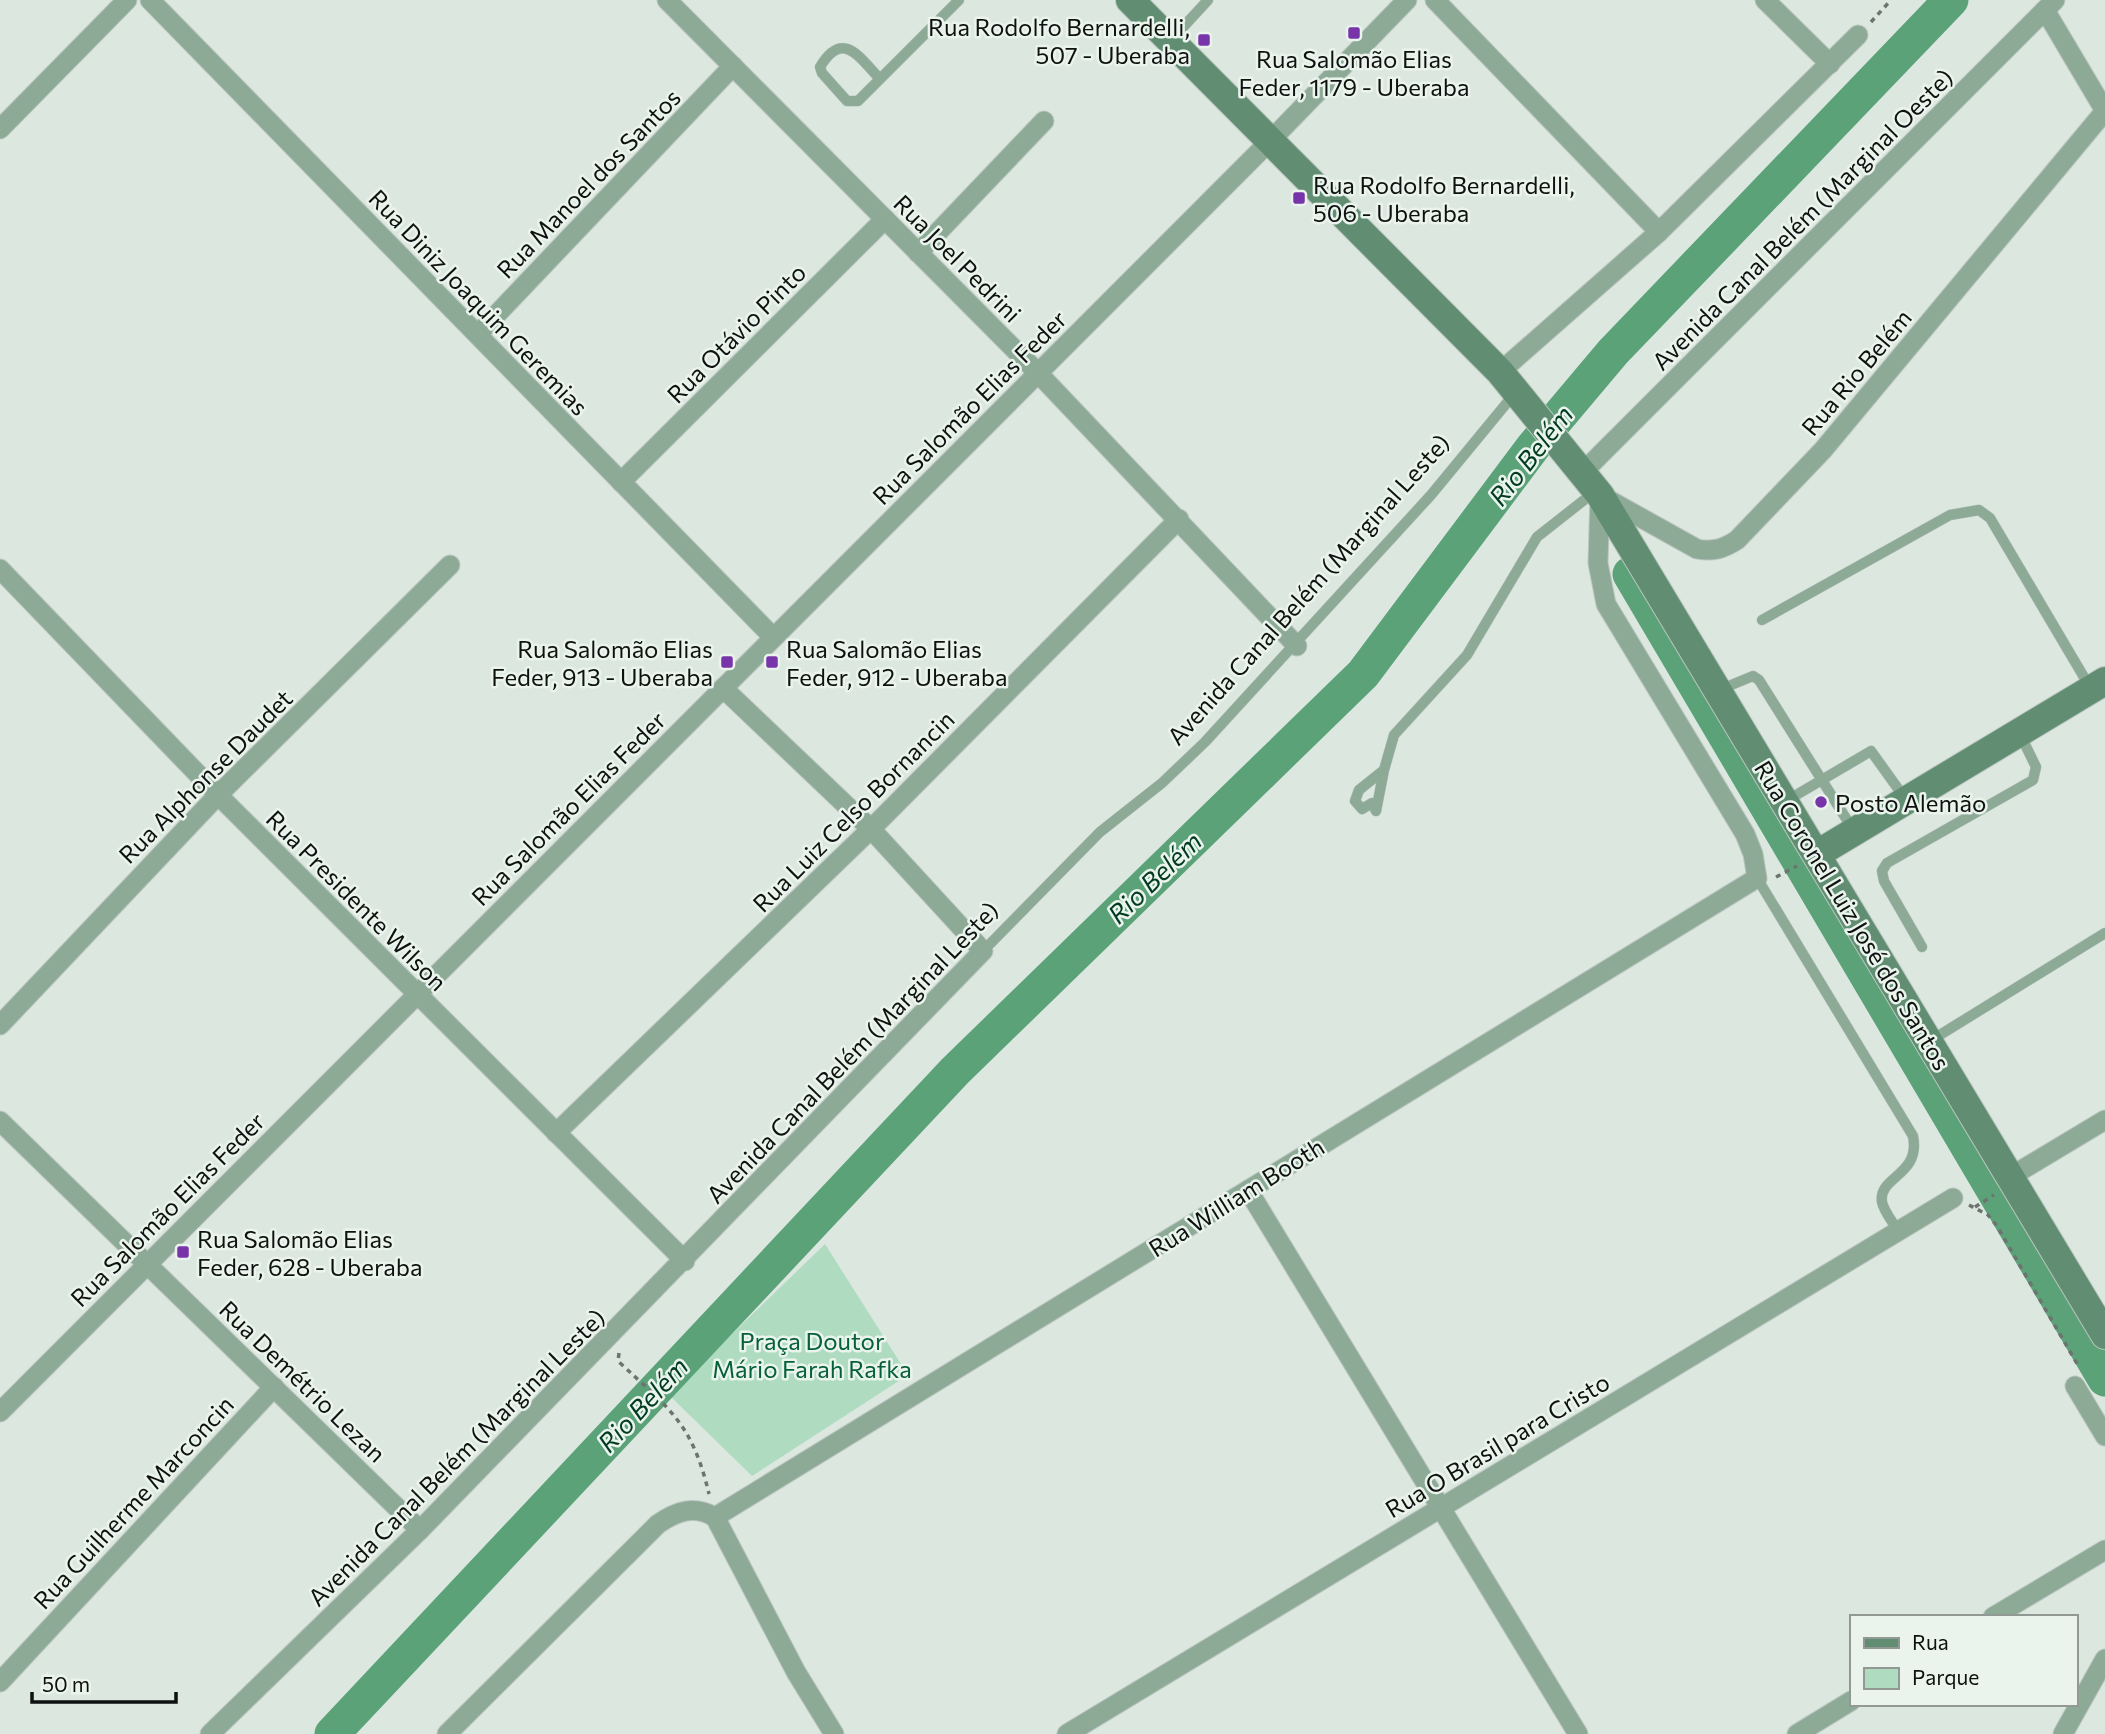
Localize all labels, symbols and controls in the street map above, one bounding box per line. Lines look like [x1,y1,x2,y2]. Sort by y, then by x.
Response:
place label: Rua Rodolfo Bernardelli, 507 - Uberaba [928,12,1190,69]
marker: Rua Salomão Elias Feder, 1179 - Uberaba [1346,25,1362,41]
marker: Rua Rodolfo Bernardelli, 507 - Uberaba [1196,32,1212,48]
place label: Rua Salomão Elias Feder, 1179 - Uberaba [1239,44,1470,101]
street label: Avenida Canal Belém (Marginal Oeste) [1645,62,1959,376]
street label: Rua Manoel dos Santos [490,82,686,284]
place label: Rua Rodolfo Bernardelli, 506 - Uberaba [1313,170,1575,227]
street label: Rua Diniz Joaquim Geremias [364,183,594,421]
street label: Rua Joel Pedrini [888,188,1028,328]
marker: Rua Rodolfo Bernardelli, 506 - Uberaba [1291,190,1307,206]
street label: Rua Otávio Pinto [661,258,811,408]
street label: Rua Rio Belém [1795,303,1917,441]
street label: Rua Salomão Elias Feder [866,304,1072,510]
water label: Rio Belém [1481,399,1579,511]
street label: Avenida Canal Belém (Marginal Leste) [1161,428,1455,750]
place label: Rua Salomão Elias Feder, 913 - Uberaba [491,634,713,691]
place label: Rua Salomão Elias Feder, 912 - Uberaba [786,634,1007,691]
marker: Rua Salomão Elias Feder, 913 - Uberaba [719,654,735,670]
marker: Rua Salomão Elias Feder, 912 - Uberaba [764,654,780,670]
street label: Rua Alphonse Daudet [112,683,298,869]
street label: Rua Luiz Celso Bornancin [746,704,960,918]
street label: Rua Salomão Elias Feder [465,705,671,911]
street label: Rua Coronel Luiz José dos Santos [1749,755,1957,1075]
place label: Posto Alemão [1835,788,1986,817]
marker: Posto Alemão [1813,794,1829,810]
street label: Rua Presidente Wilson [261,804,453,996]
water label: Rio Belém [1101,825,1207,929]
street label: Avenida Canal Belém (Marginal Leste) [700,895,1004,1209]
street label: Rua Salomão Elias Feder [64,1106,270,1312]
street label: Rua William Booth [1143,1131,1329,1263]
place label: Rua Salomão Elias Feder, 628 - Uberaba [197,1224,423,1281]
marker: Rua Salomão Elias Feder, 628 - Uberaba [175,1244,191,1260]
street label: Rua Demétrio Lezan [214,1294,392,1468]
street label: Avenida Canal Belém (Marginal Leste) [302,1303,610,1611]
park label: Praça Doutor Mário Farah Rafka [712,1326,912,1383]
water label: Rio Belém [590,1350,694,1458]
street label: Rua O Brasil para Cristo [1380,1367,1614,1523]
street label: Rua Guilherme Marconcin [27,1390,239,1614]
legend [1850,1615,2077,1706]
text: Rua [1912,1629,1949,1654]
scale bar [32,1660,175,1704]
text: Parque [1912,1664,1979,1689]
text: 50 m [42,1671,90,1696]

